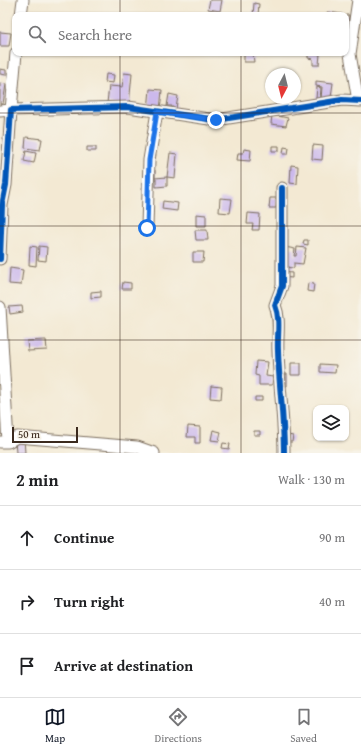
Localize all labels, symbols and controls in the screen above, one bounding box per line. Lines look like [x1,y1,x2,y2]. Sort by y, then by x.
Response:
search box [12,12,349,56]
icon: search [26,23,48,45]
text: Search here [58,24,132,45]
north arrow [265,68,301,104]
route end [207,111,225,129]
route start [138,219,156,237]
map controls [313,405,349,441]
button: layers [313,405,349,441]
scale bar [12,425,78,444]
text: 50 m [18,426,40,442]
text: 2 min [16,467,58,492]
text: Walk · 130 m [278,470,345,489]
icon: ahead [16,527,38,549]
text: Continue [54,527,115,548]
text: 90 m [319,528,345,547]
icon: right [16,591,38,613]
text: Turn right [54,591,125,612]
text: 40 m [319,592,345,611]
icon: arrive [16,655,38,677]
text: Arrive at destination [54,655,193,676]
tab: Map [44,706,66,746]
tab: Directions [155,706,202,746]
tab: Saved [290,706,317,746]

